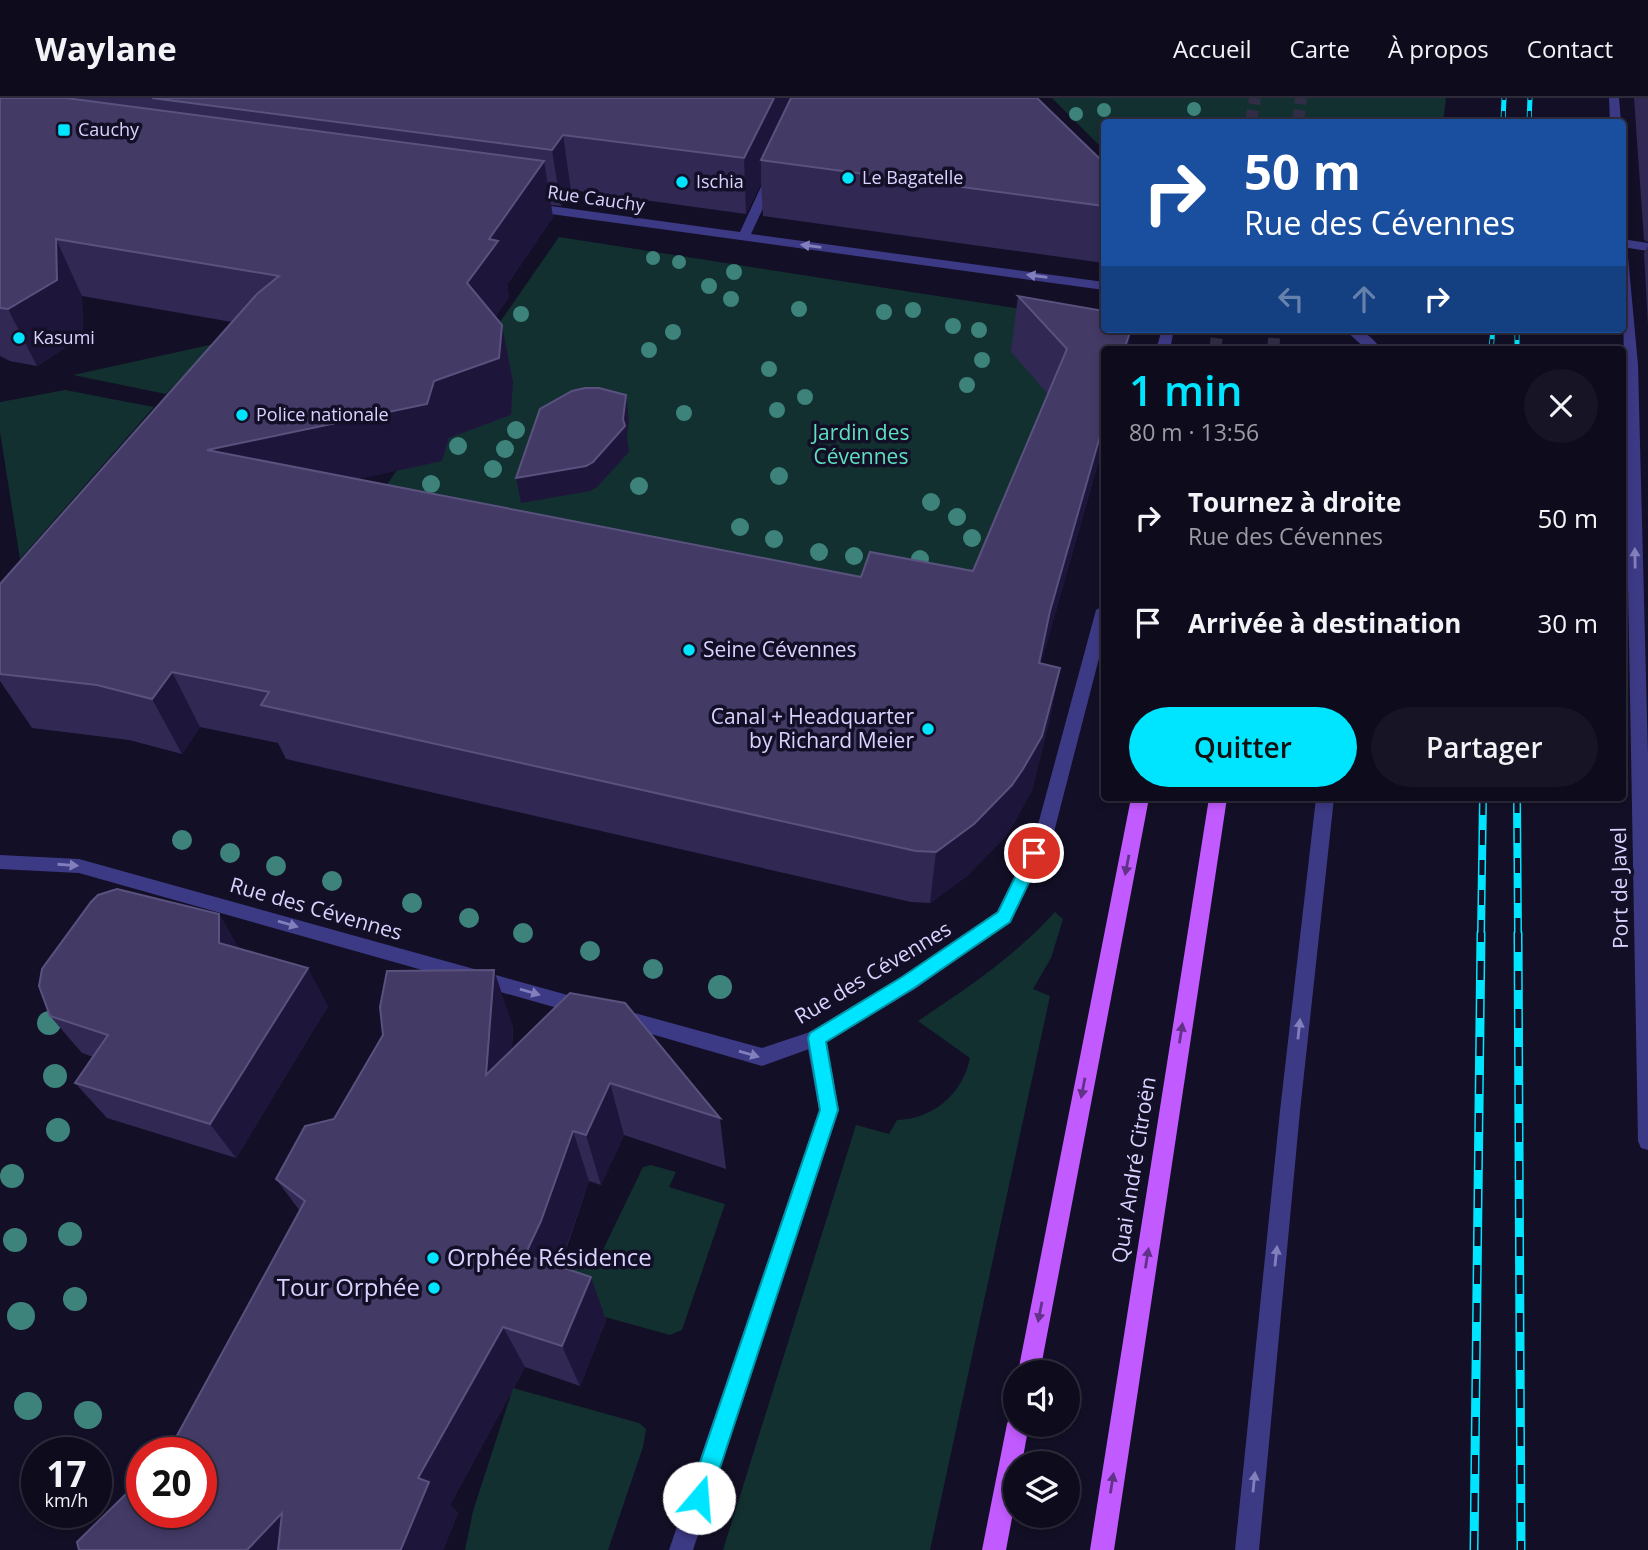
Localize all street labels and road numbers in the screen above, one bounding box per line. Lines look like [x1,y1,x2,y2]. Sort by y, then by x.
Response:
street label: Rue Cauchy [546,179,647,217]
street label: Port de Javel [1604,827,1634,949]
street label: Rue des Cévennes [227,870,406,946]
street label: Rue des Cévennes [789,914,956,1030]
street label: Quai André Citroën [1104,1075,1162,1265]

